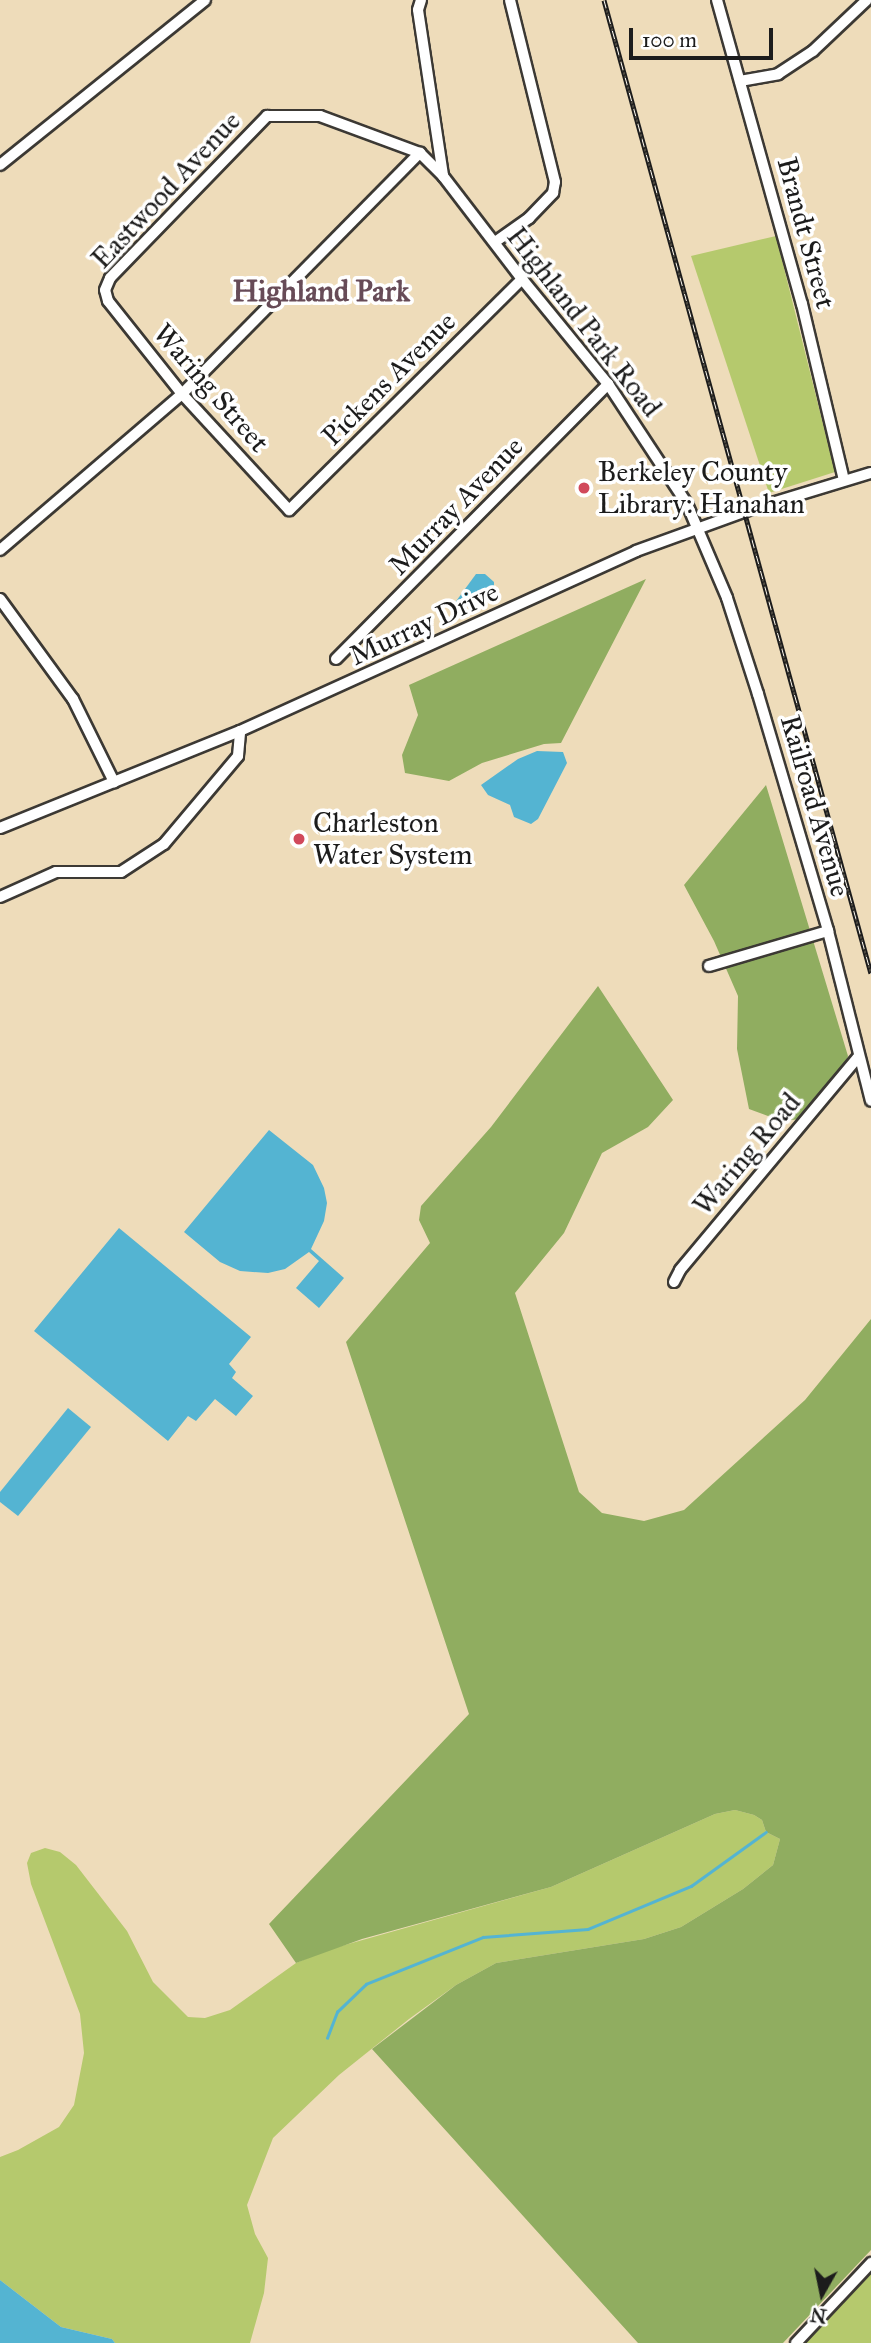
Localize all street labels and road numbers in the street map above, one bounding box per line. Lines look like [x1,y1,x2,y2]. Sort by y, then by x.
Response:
street label: Eastwood Avenue [85,104,247,276]
street label: Brandt Street [770,154,842,312]
street label: Highland Park Road [500,220,668,424]
street label: Pickens Avenue [315,305,463,453]
street label: Waring Street [146,317,276,459]
street label: Murray Avenue [382,430,530,582]
street label: Murray Drive [344,575,504,673]
street label: Railroad Avenue [773,711,857,901]
street label: Waring Road [686,1086,808,1222]

